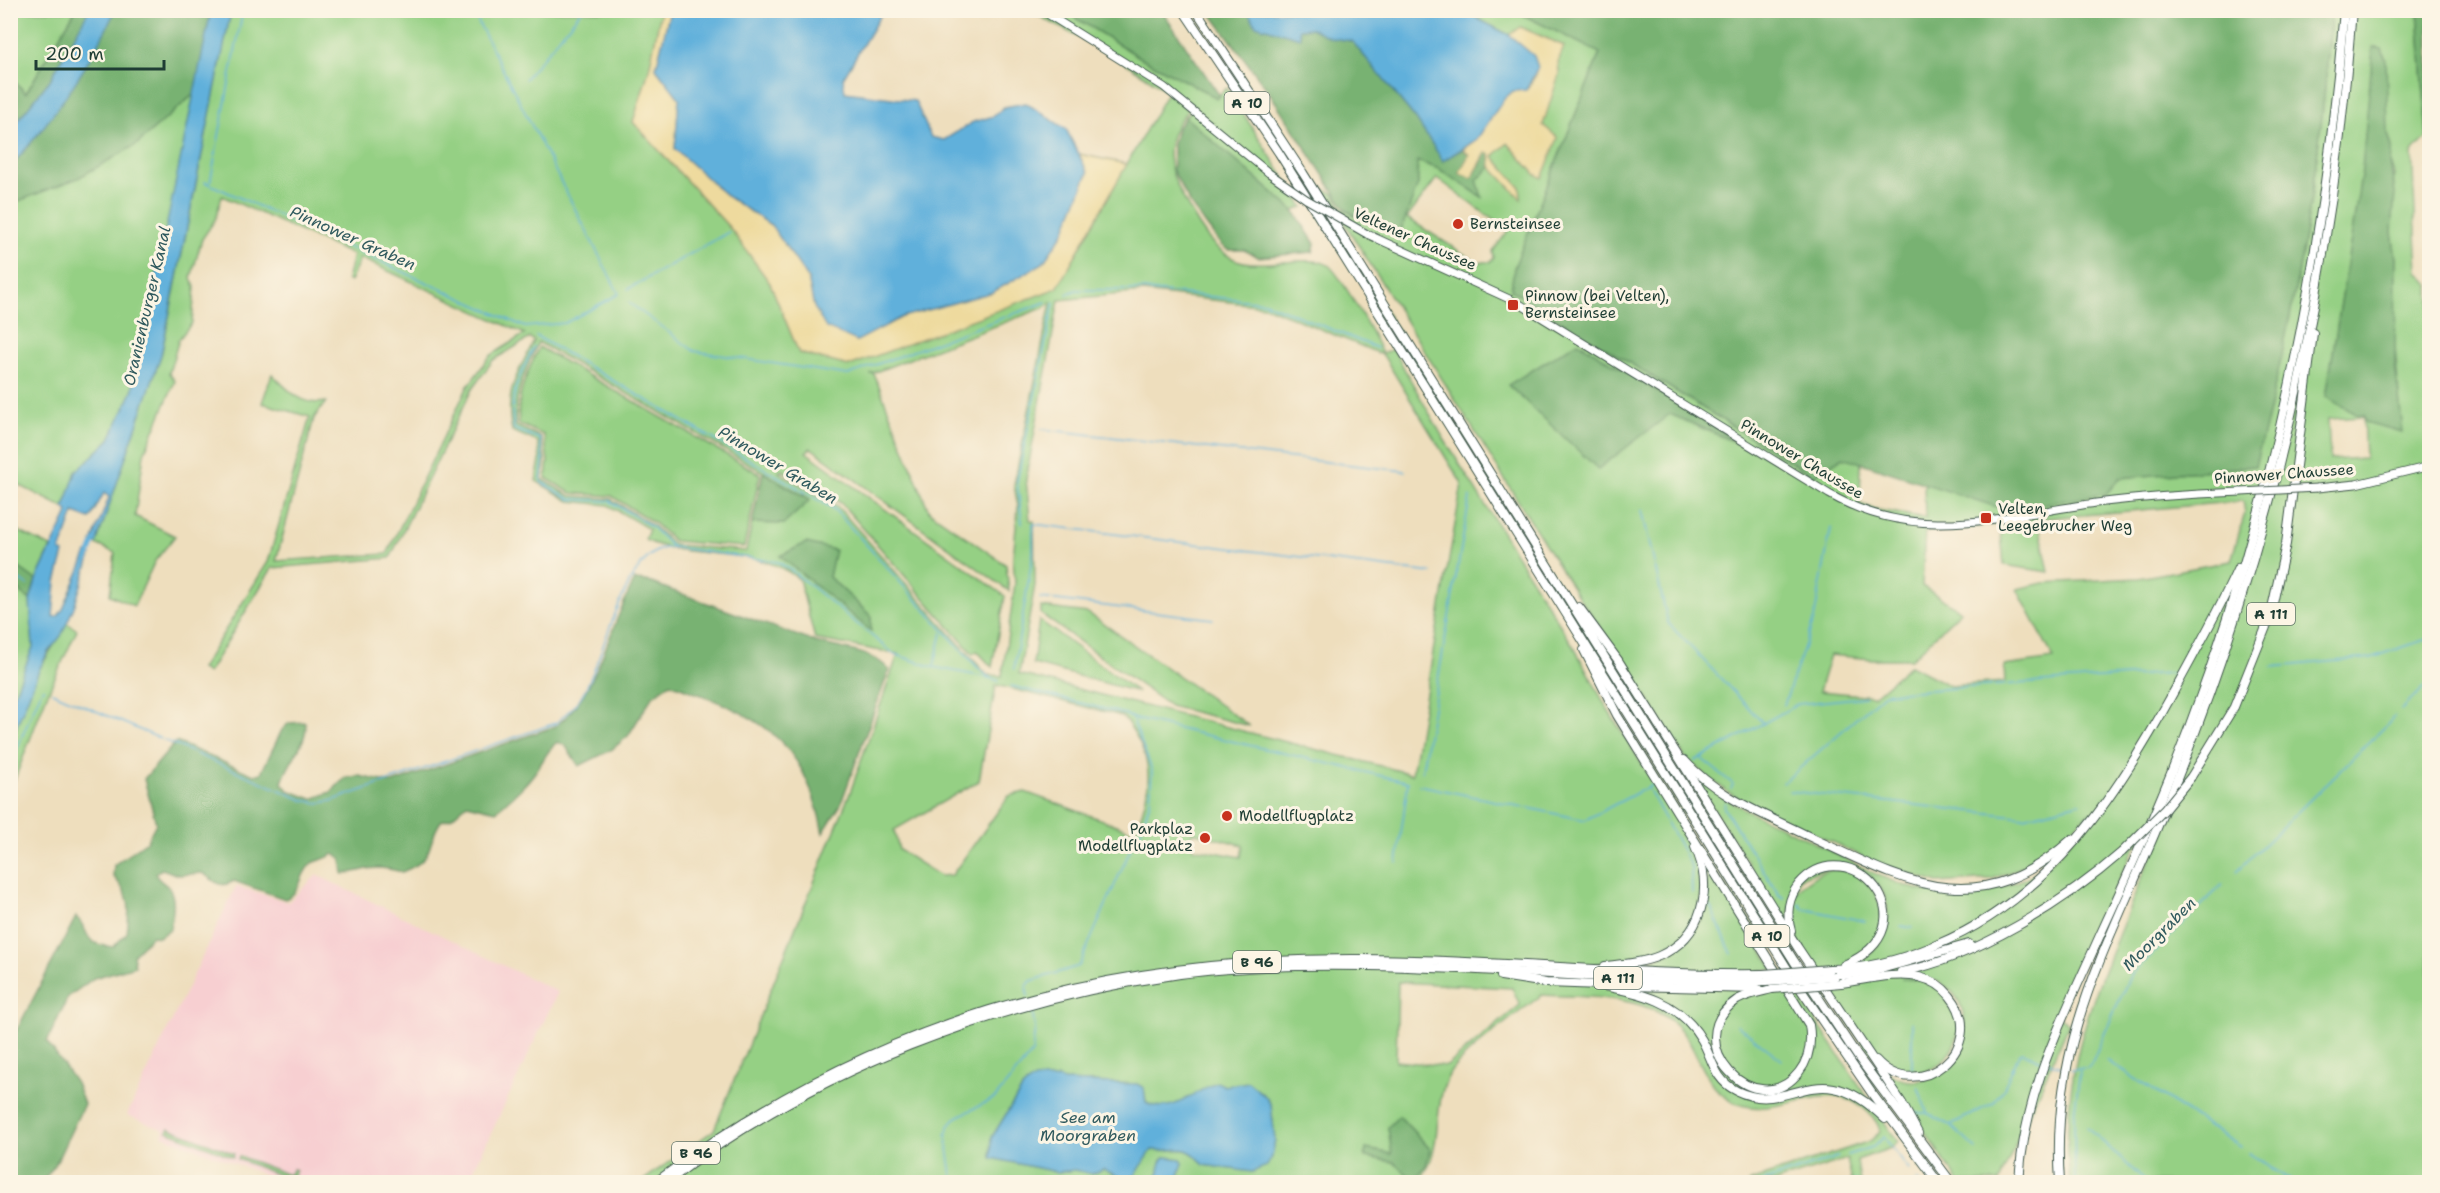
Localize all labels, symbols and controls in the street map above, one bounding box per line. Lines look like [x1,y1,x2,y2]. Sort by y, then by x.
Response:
scale bar [36,33,164,71]
text: 200 m [45,42,104,66]
road number: A 10 [1224,92,1270,114]
water label: Pinnower Graben [287,201,419,275]
street label: Veltener Chaussee [1350,203,1480,275]
place label: Bernsteinsee [1470,214,1561,234]
marker: Bernsteinsee [1451,217,1465,231]
water label: Oranienburger Kanal [118,224,176,388]
place label: Pinnow (bei Velten), Bernsteinsee [1525,286,1669,323]
marker: Pinnow (bei Velten), Bernsteinsee [1506,298,1520,312]
street label: Pinnower Chaussee [1737,414,1867,504]
water label: Pinnower Graben [715,421,841,509]
street label: Pinnower Chaussee [2213,459,2355,489]
place label: Velten, Leegebrucher Weg [1998,499,2132,536]
marker: Velten, Leegebrucher Weg [1979,511,1993,525]
road number: A 111 [2247,603,2295,625]
place label: Modellflugplatz [1239,806,1354,826]
marker: Modellflugplatz [1220,809,1234,823]
place label: Parkplaz Modellflugplatz [1078,819,1193,856]
marker: Parkplaz Modellflugplatz [1198,831,1212,845]
water label: Moorgraben [2118,893,2200,975]
road number: A 10 [1744,925,1790,947]
road number: B 96 [1233,951,1281,973]
road number: A 111 [1594,967,1642,989]
water label: See am Moorgraben [1040,1107,1136,1146]
road number: B 96 [672,1142,720,1164]

